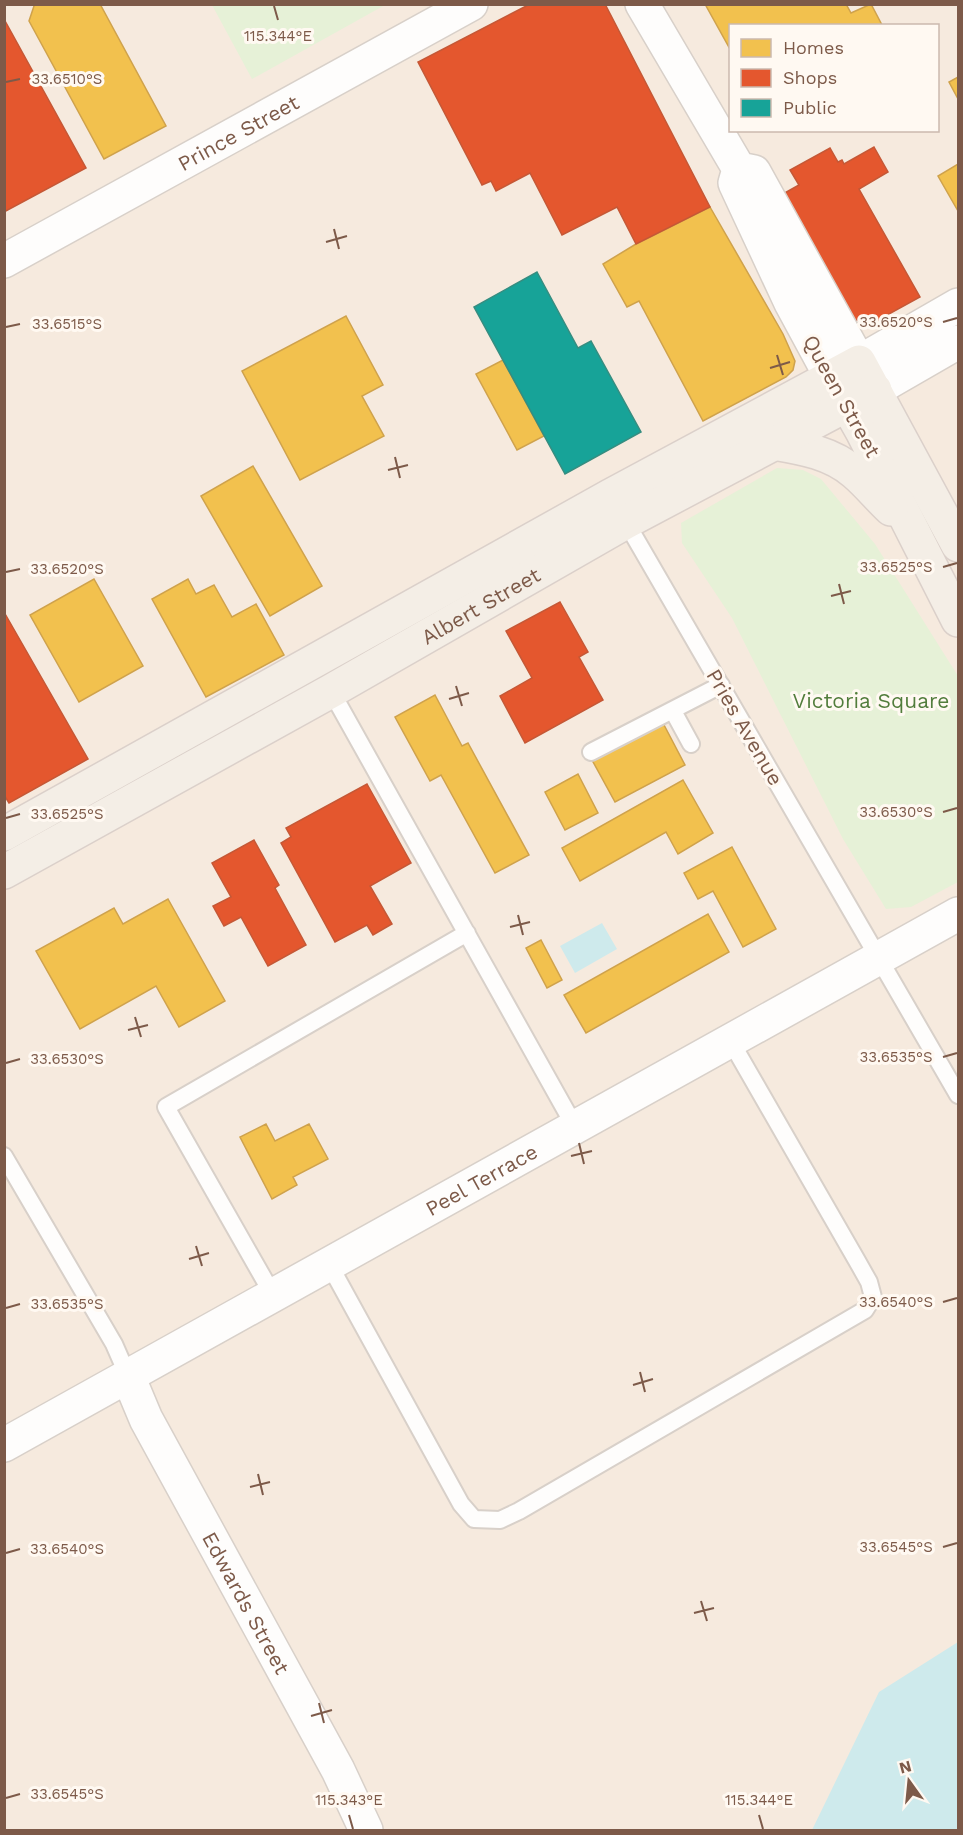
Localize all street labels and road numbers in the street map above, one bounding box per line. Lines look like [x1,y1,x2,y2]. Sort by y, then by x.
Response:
street label: Prince Street [173,89,303,176]
street label: Queen Street [798,330,886,462]
street label: Albert Street [417,561,544,649]
street label: Pries Avenue [701,664,789,790]
street label: Peel Terrace [421,1138,541,1221]
street label: Edwards Street [198,1527,296,1678]

